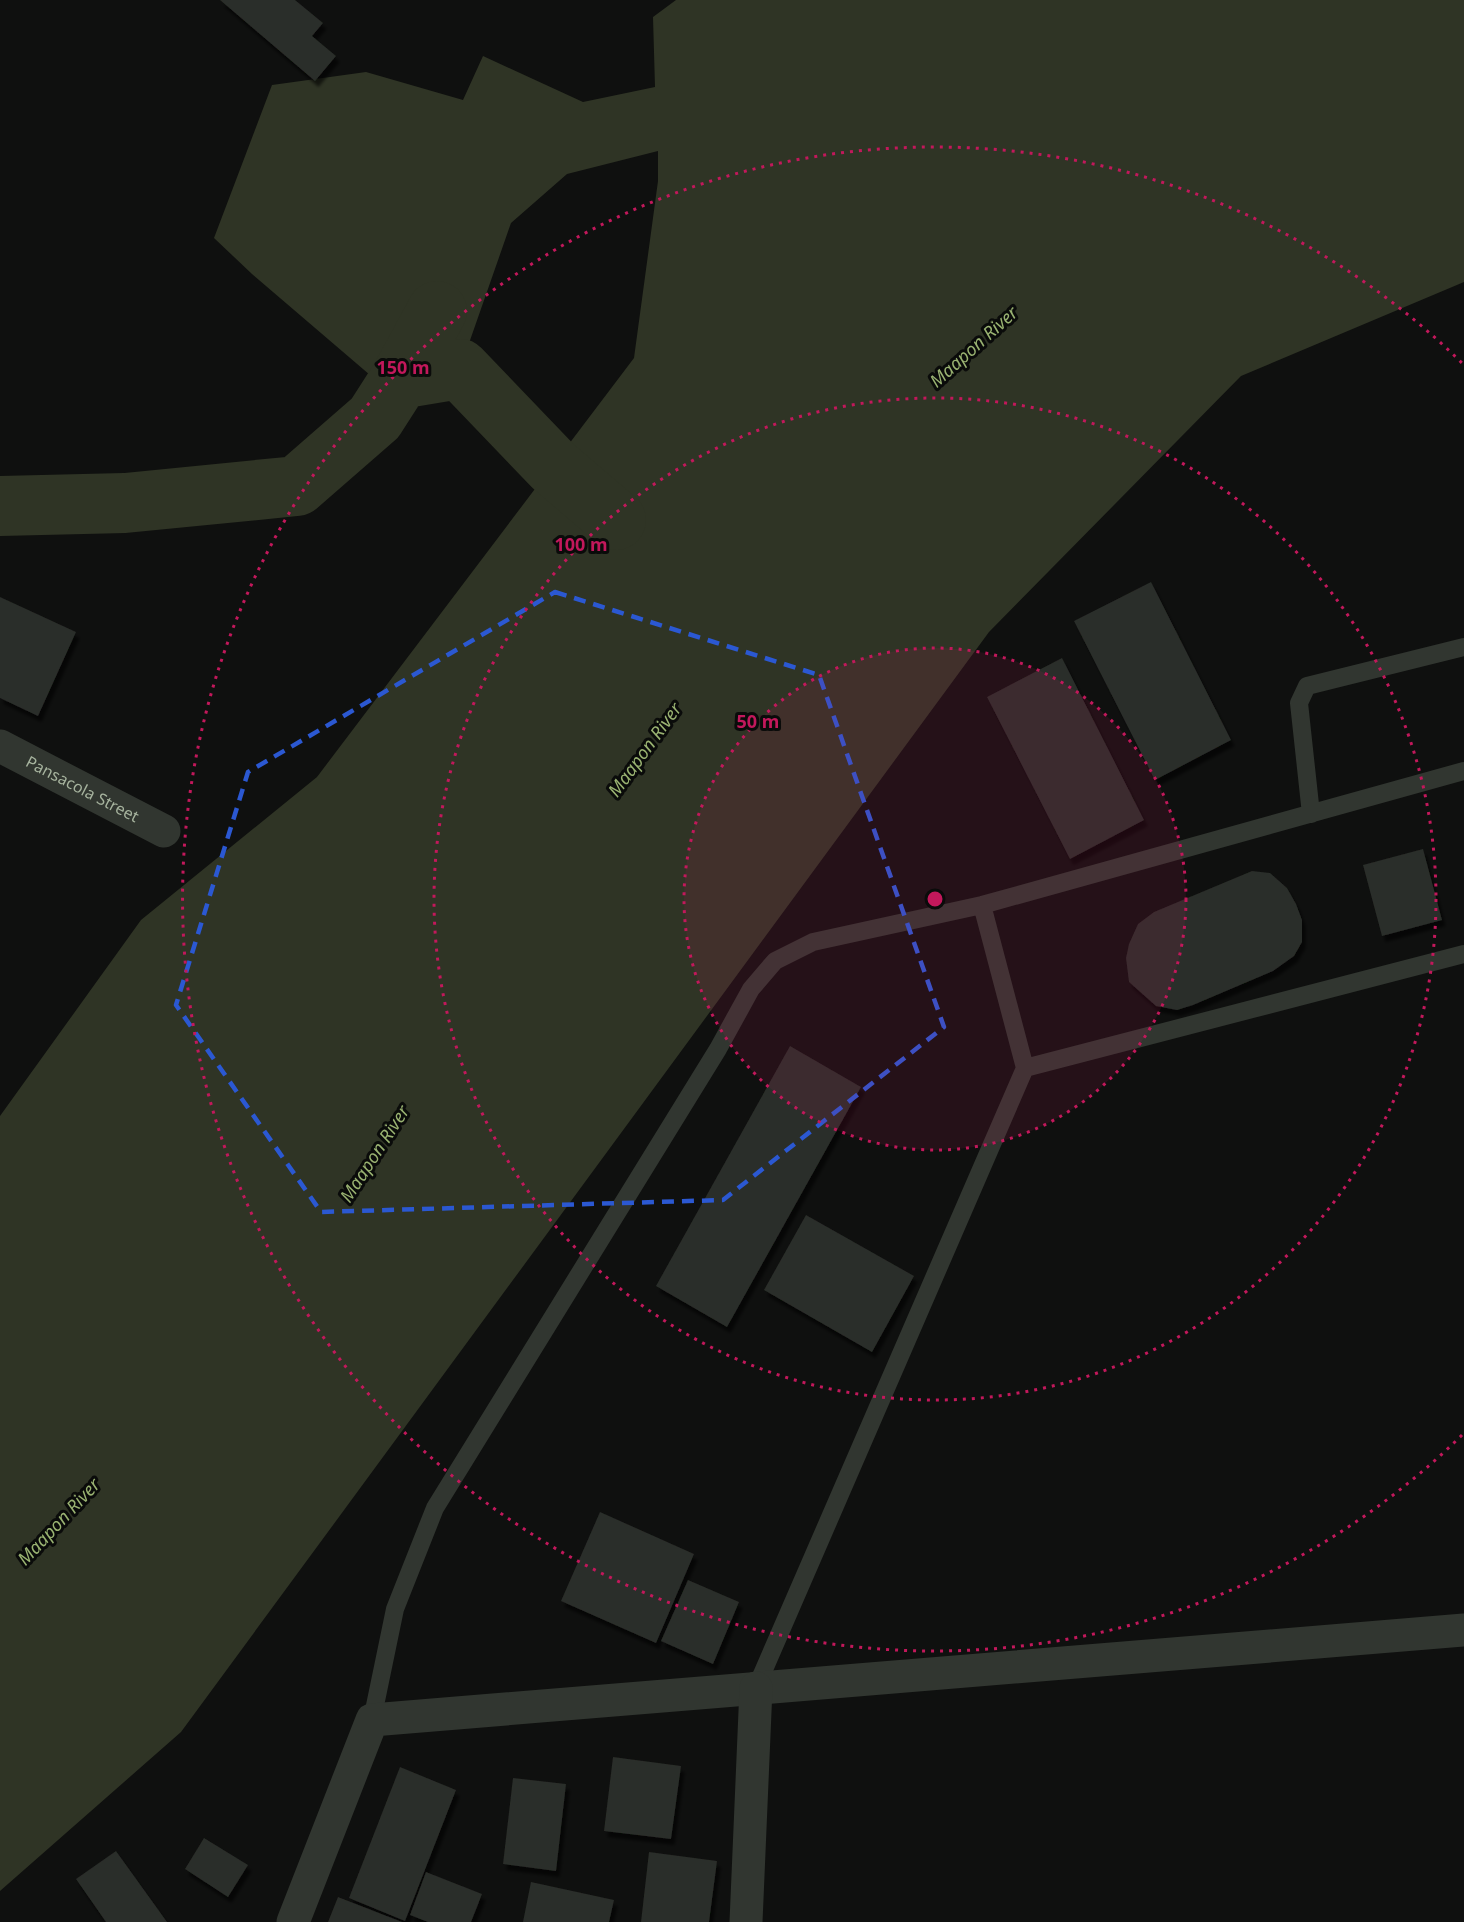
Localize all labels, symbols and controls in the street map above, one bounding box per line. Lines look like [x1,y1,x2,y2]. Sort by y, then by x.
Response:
water label: Maapon River [924,300,1023,392]
text: 150 m [376,355,430,379]
text: 100 m [554,532,608,556]
water label: Maapon River [602,697,687,801]
text: 50 m [737,709,779,733]
street label: Pansacola Street [22,750,143,827]
centre of rings [925,889,945,909]
water label: Maapon River [334,1100,415,1206]
water label: Maapon River [12,1472,105,1570]

